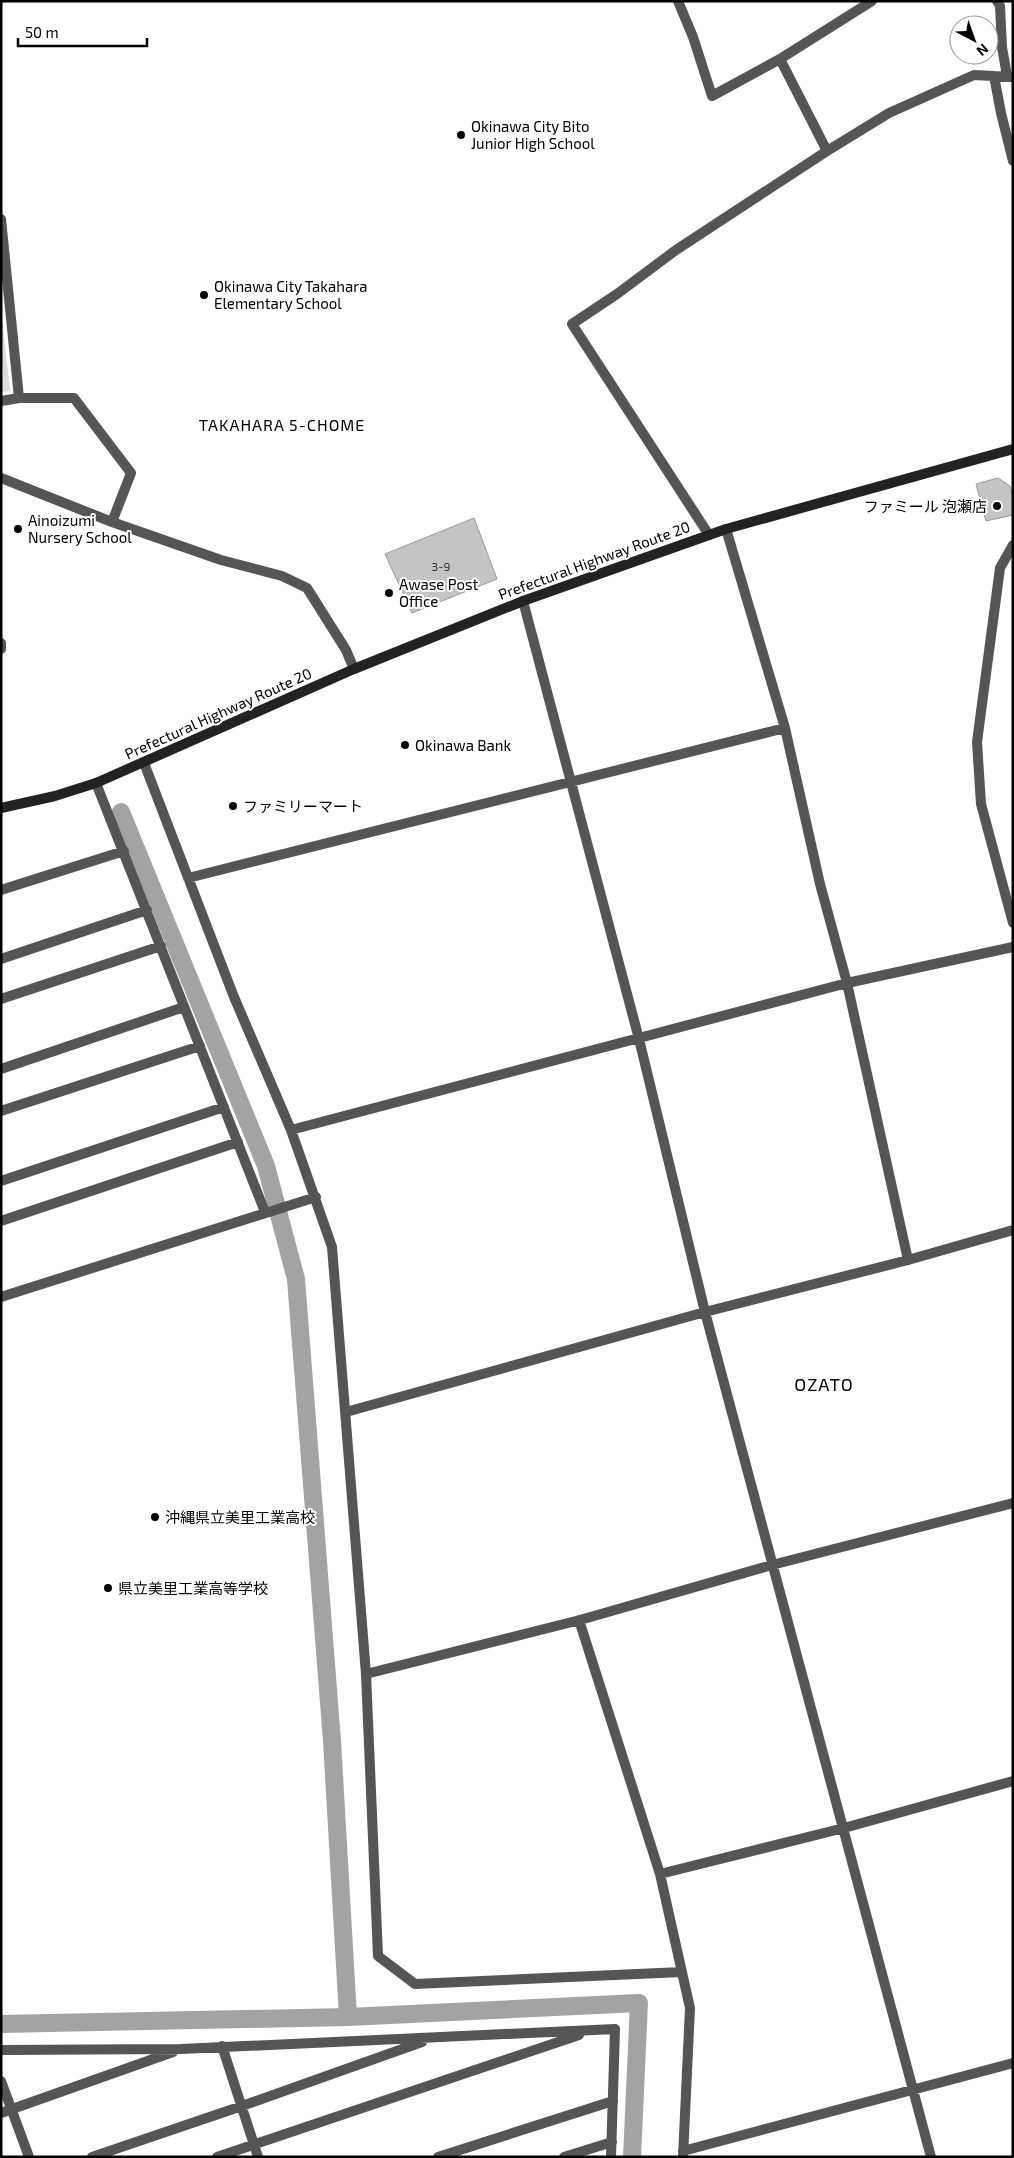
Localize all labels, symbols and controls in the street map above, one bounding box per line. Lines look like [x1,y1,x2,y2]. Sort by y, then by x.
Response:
scale bar [18,15,146,47]
north arrow [949,15,999,65]
text: 50 m [25,23,59,41]
text: N [973,40,992,60]
place label: Okinawa City Bito Junior High School [471,117,595,152]
marker: Okinawa City Bito Junior High School [455,129,467,141]
place label: Okinawa City Takahara Elementary School [214,277,367,312]
marker: Okinawa City Takahara Elementary School [198,289,210,301]
district label: TAKAHARA 5-CHOME [199,415,365,434]
place label: ファミール 泡瀬店 [864,497,987,515]
marker: ファミール 泡瀬店 [991,500,1003,512]
place label: Ainoizumi Nursery School [28,511,132,546]
street label: Prefectural Highway Route 20 [496,517,692,603]
marker: Ainoizumi Nursery School [12,523,24,535]
house number: 3-9 [432,559,451,573]
place label: Awase Post Office [399,575,479,610]
marker: Awase Post Office [383,587,395,599]
street label: Prefectural Highway Route 20 [122,664,314,762]
place label: Okinawa Bank [415,736,511,754]
marker: Okinawa Bank [399,739,411,751]
place label: ファミリーマート [243,797,363,815]
marker: ファミリーマート [227,800,239,812]
district label: OZATO [794,1373,854,1395]
place label: 沖縄県立美里工業高校 [165,1508,315,1526]
marker: 沖縄県立美里工業高校 [149,1511,161,1523]
place label: 県立美里工業高等学校 [118,1579,268,1597]
marker: 県立美里工業高等学校 [102,1582,114,1594]

